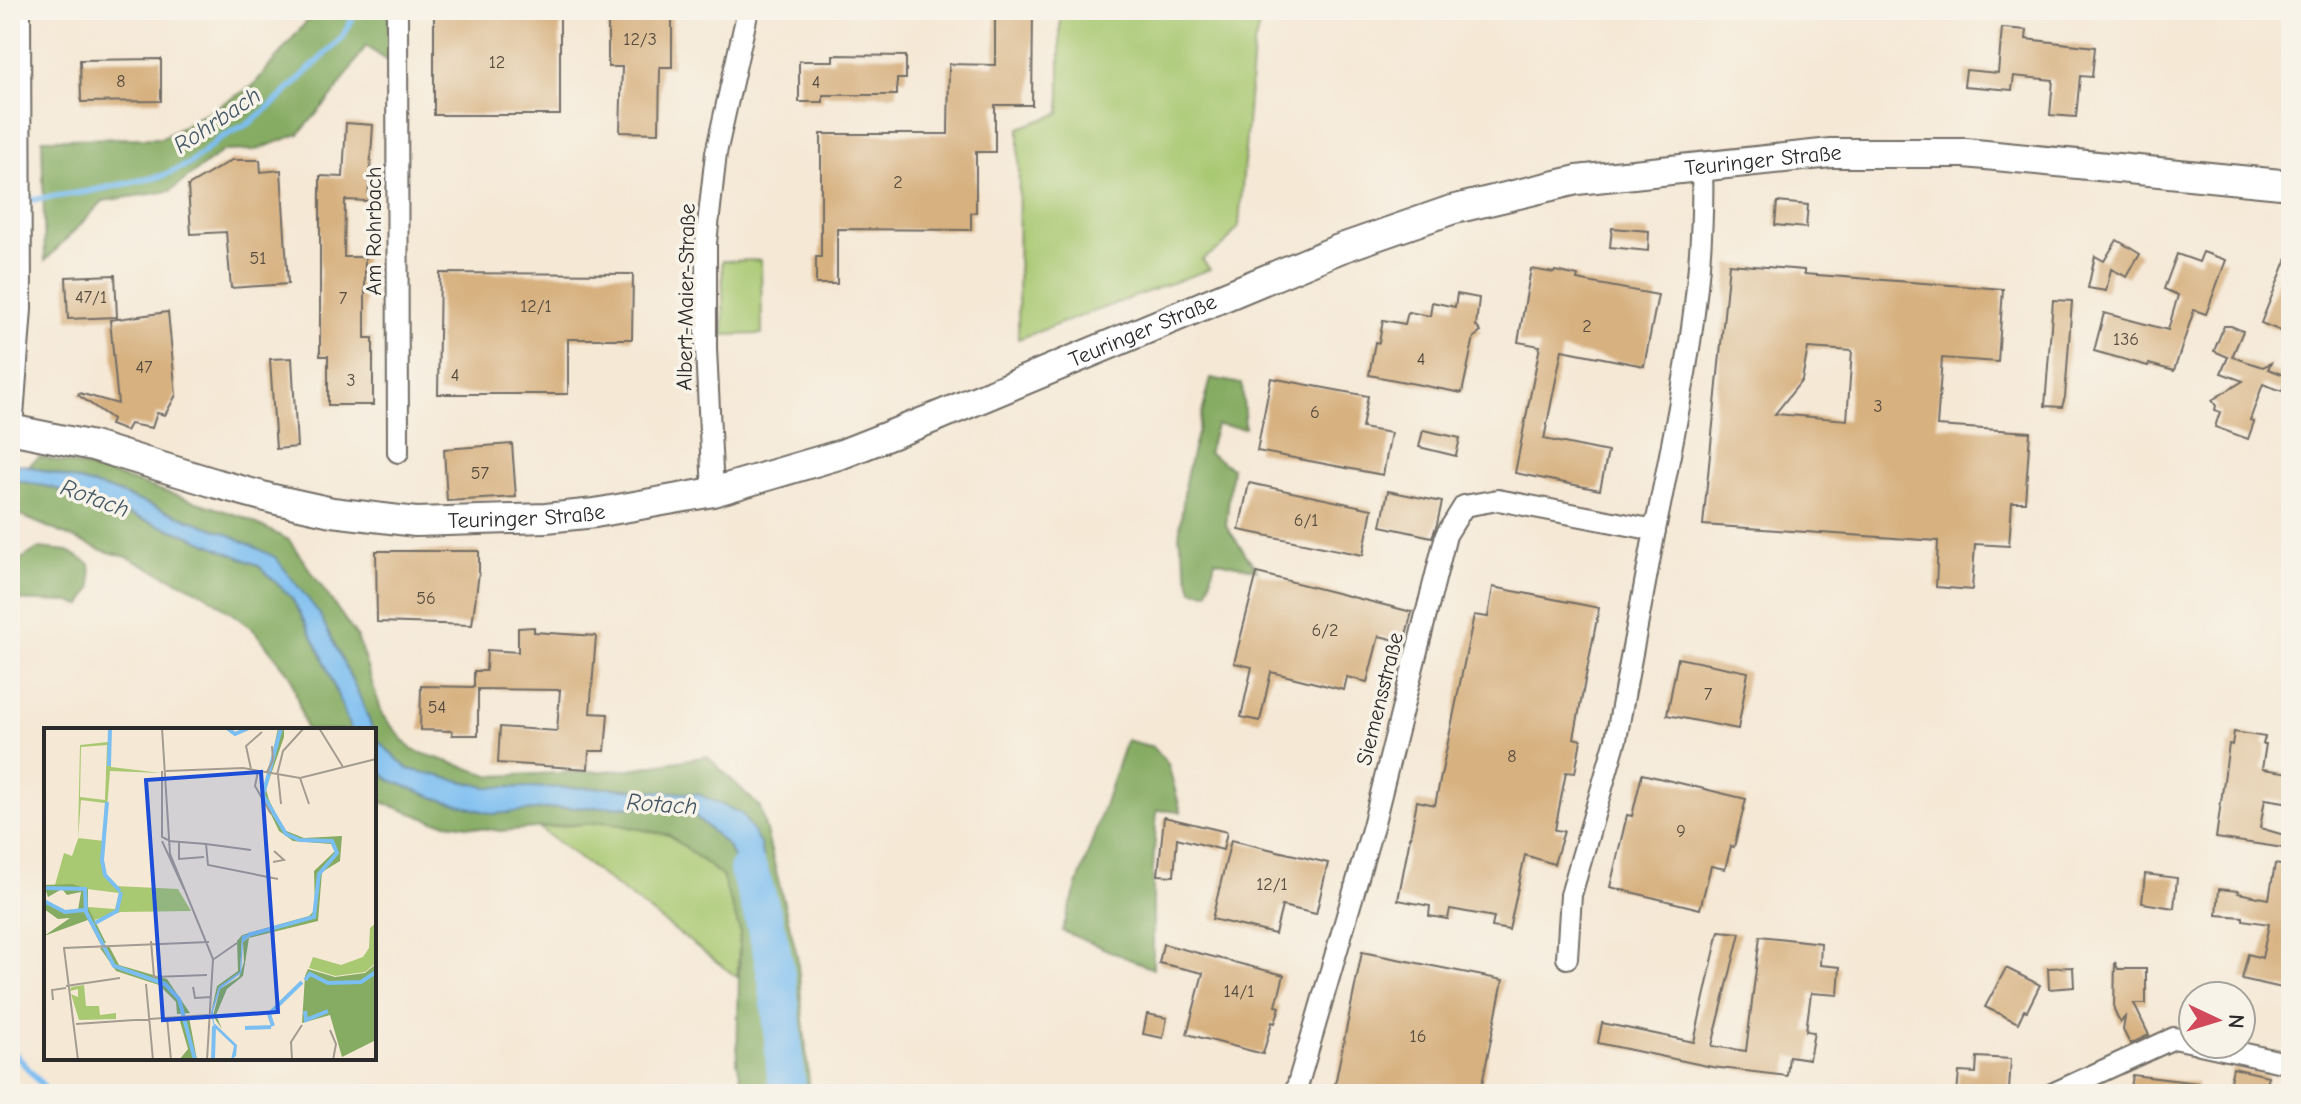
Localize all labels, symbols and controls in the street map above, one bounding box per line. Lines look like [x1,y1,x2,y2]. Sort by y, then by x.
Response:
house number: 12/3 [623,29,657,50]
house number: 12 [489,52,505,73]
house number: 8 [116,71,126,92]
house number: 4 [812,72,820,93]
water label: Rohrbach [168,81,266,159]
street label: Teuringer Straße [1683,140,1842,181]
street label: Am Rohrbach [361,167,387,295]
house number: 2 [893,172,903,193]
street label: Albert-Maier-Straße [671,203,701,391]
house number: 51 [250,248,266,269]
house number: 47/1 [75,287,107,308]
house number: 7 [339,288,348,309]
street label: Teuringer Straße [1065,289,1220,373]
house number: 12/1 [520,296,552,317]
house number: 2 [1582,316,1592,337]
house number: 136 [2113,329,2139,350]
house number: 4 [1417,349,1425,370]
house number: 47 [135,357,153,378]
house number: 4 [451,365,459,386]
house number: 3 [346,370,356,391]
house number: 3 [1873,396,1883,417]
house number: 6 [1310,402,1320,423]
house number: 57 [471,463,490,484]
water label: Rotach [57,473,133,523]
street label: Teuringer Straße [447,498,607,534]
house number: 6/1 [1294,510,1318,531]
house number: 56 [416,588,436,609]
house number: 6/2 [1311,620,1339,641]
street label: Siemensstraße [1351,630,1409,768]
house number: 7 [1704,684,1713,705]
house number: 54 [428,697,446,718]
inset map [44,728,376,1060]
house number: 8 [1507,746,1517,767]
water label: Rotach [626,788,698,820]
house number: 9 [1676,821,1686,842]
house number: 12/1 [1256,874,1288,895]
north arrow [2177,980,2257,1060]
house number: 14/1 [1224,981,1254,1002]
text: N [2222,1013,2249,1029]
house number: 16 [1410,1026,1426,1047]

